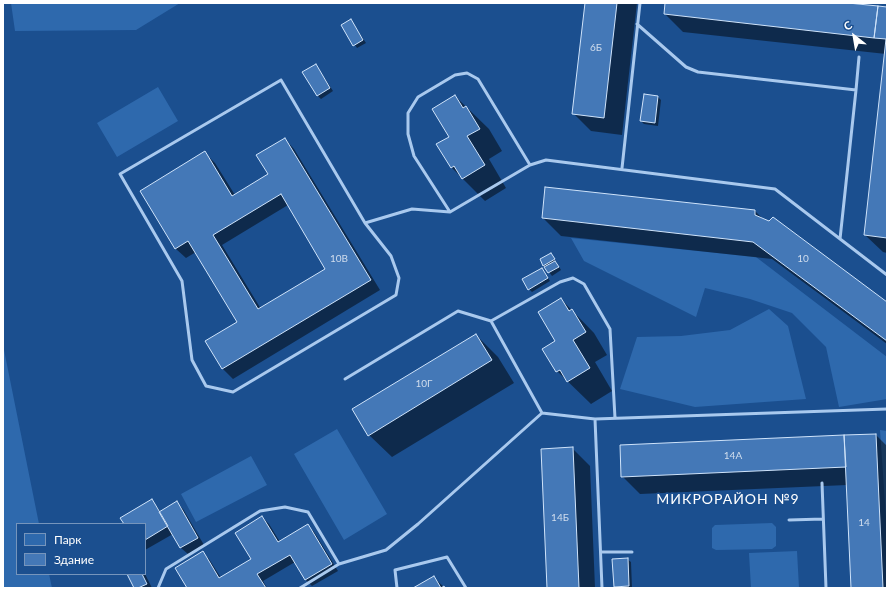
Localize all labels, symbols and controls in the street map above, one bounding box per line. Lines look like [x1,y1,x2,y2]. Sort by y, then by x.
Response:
north arrow [834,16,874,56]
text: С [841,18,854,33]
house number: 6Б [590,42,602,54]
house number: 10В [330,253,348,265]
house number: 10 [797,253,809,265]
house number: 10Г [416,378,432,390]
house number: 14А [724,450,742,462]
district label: МИКРОРАЙОН №9 [656,491,800,507]
house number: 14Б [551,512,569,524]
house number: 14 [858,517,870,529]
legend [16,523,146,575]
text: Парк [54,532,82,547]
text: Здание [54,552,94,567]

